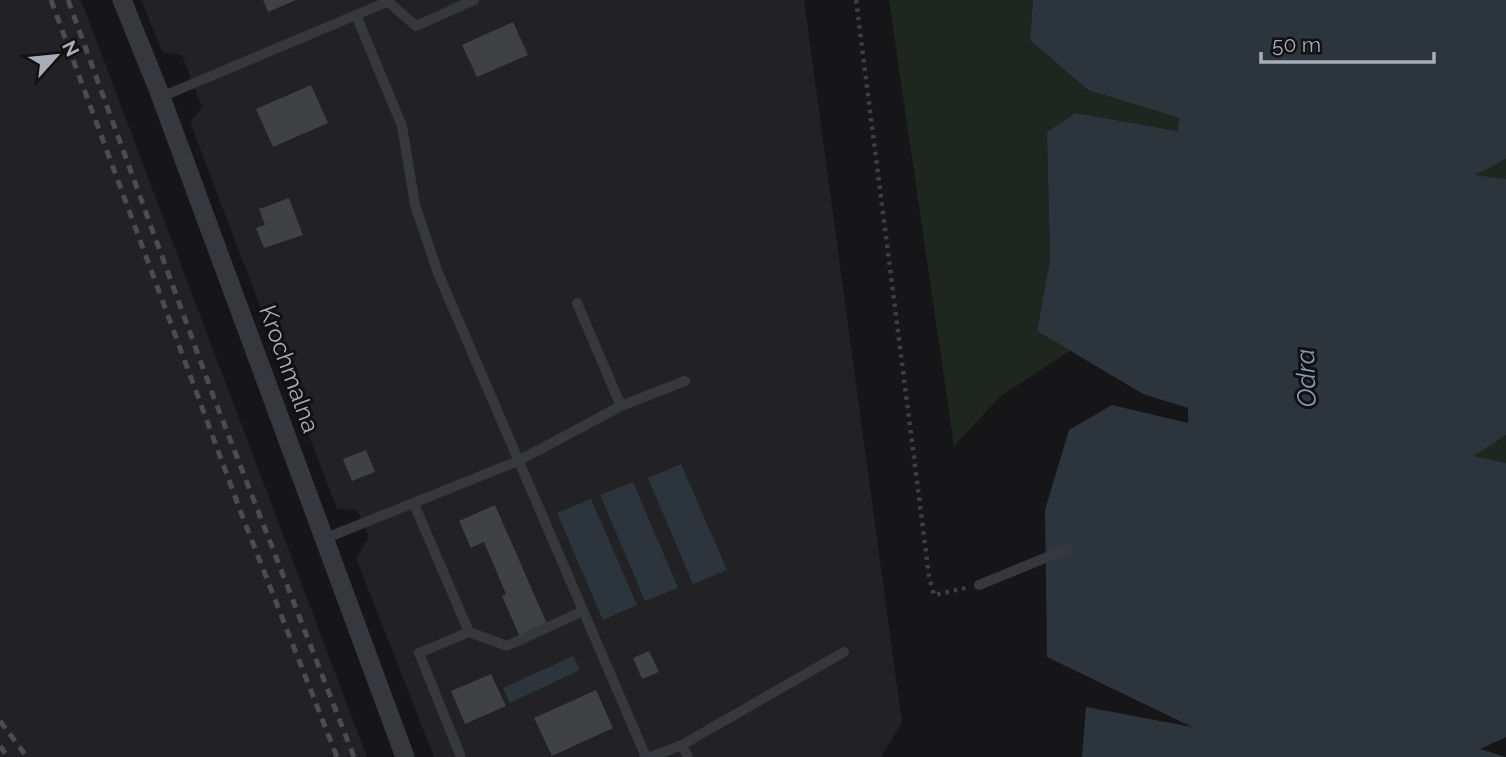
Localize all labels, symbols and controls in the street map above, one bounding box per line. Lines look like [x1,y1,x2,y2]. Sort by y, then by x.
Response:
north arrow [21,21,91,91]
scale bar [1261,21,1434,65]
text: 50 m [1272,32,1321,57]
text: N [58,37,84,60]
street label: Krochmalna [253,301,326,437]
water label: Odra [1290,348,1322,408]

